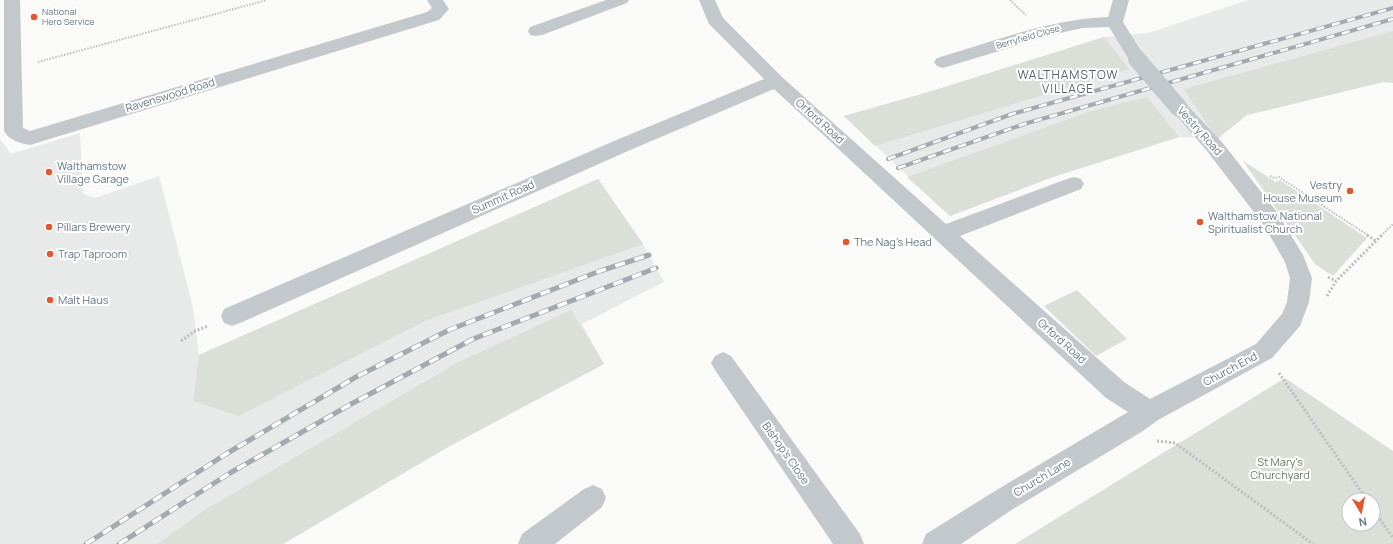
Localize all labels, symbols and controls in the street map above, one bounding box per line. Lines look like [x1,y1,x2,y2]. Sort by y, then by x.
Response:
place label: National Hero Service [42,5,95,28]
marker: National Hero Service [29,12,39,22]
street label: Berryfield Close [994,21,1061,52]
district label: WALTHAMSTOW VILLAGE [1017,66,1119,97]
street label: Ravenswood Road [123,74,216,115]
street label: Orford Road [793,95,848,147]
street label: Vestry Road [1175,103,1226,158]
place label: Walthamstow Village Garage [57,158,130,186]
marker: Walthamstow Village Garage [44,167,54,177]
street label: Summit Road [469,176,537,217]
place label: Vestry House Museum [1263,177,1342,205]
marker: Vestry House Museum [1345,186,1355,196]
place label: Walthamstow National Spiritualist Church [1208,208,1322,236]
marker: Walthamstow National Spiritualist Church [1195,217,1205,227]
place label: Pillars Brewery [57,219,131,234]
marker: Pillars Brewery [44,222,54,232]
place label: The Nag's Head [854,234,932,249]
marker: The Nag's Head [841,237,851,247]
place label: Trap Taproom [58,246,127,261]
marker: Trap Taproom [45,249,55,259]
place label: Malt Haus [58,292,109,307]
marker: Malt Haus [45,295,55,305]
street label: Orford Road [1035,315,1090,367]
street label: Church End [1200,348,1259,389]
street label: Bishop's Close [759,418,814,487]
street label: Church Lane [1010,453,1074,500]
park label: St Mary's Churchyard [1250,454,1310,482]
north arrow [1341,492,1381,532]
text: N [1358,514,1368,530]

